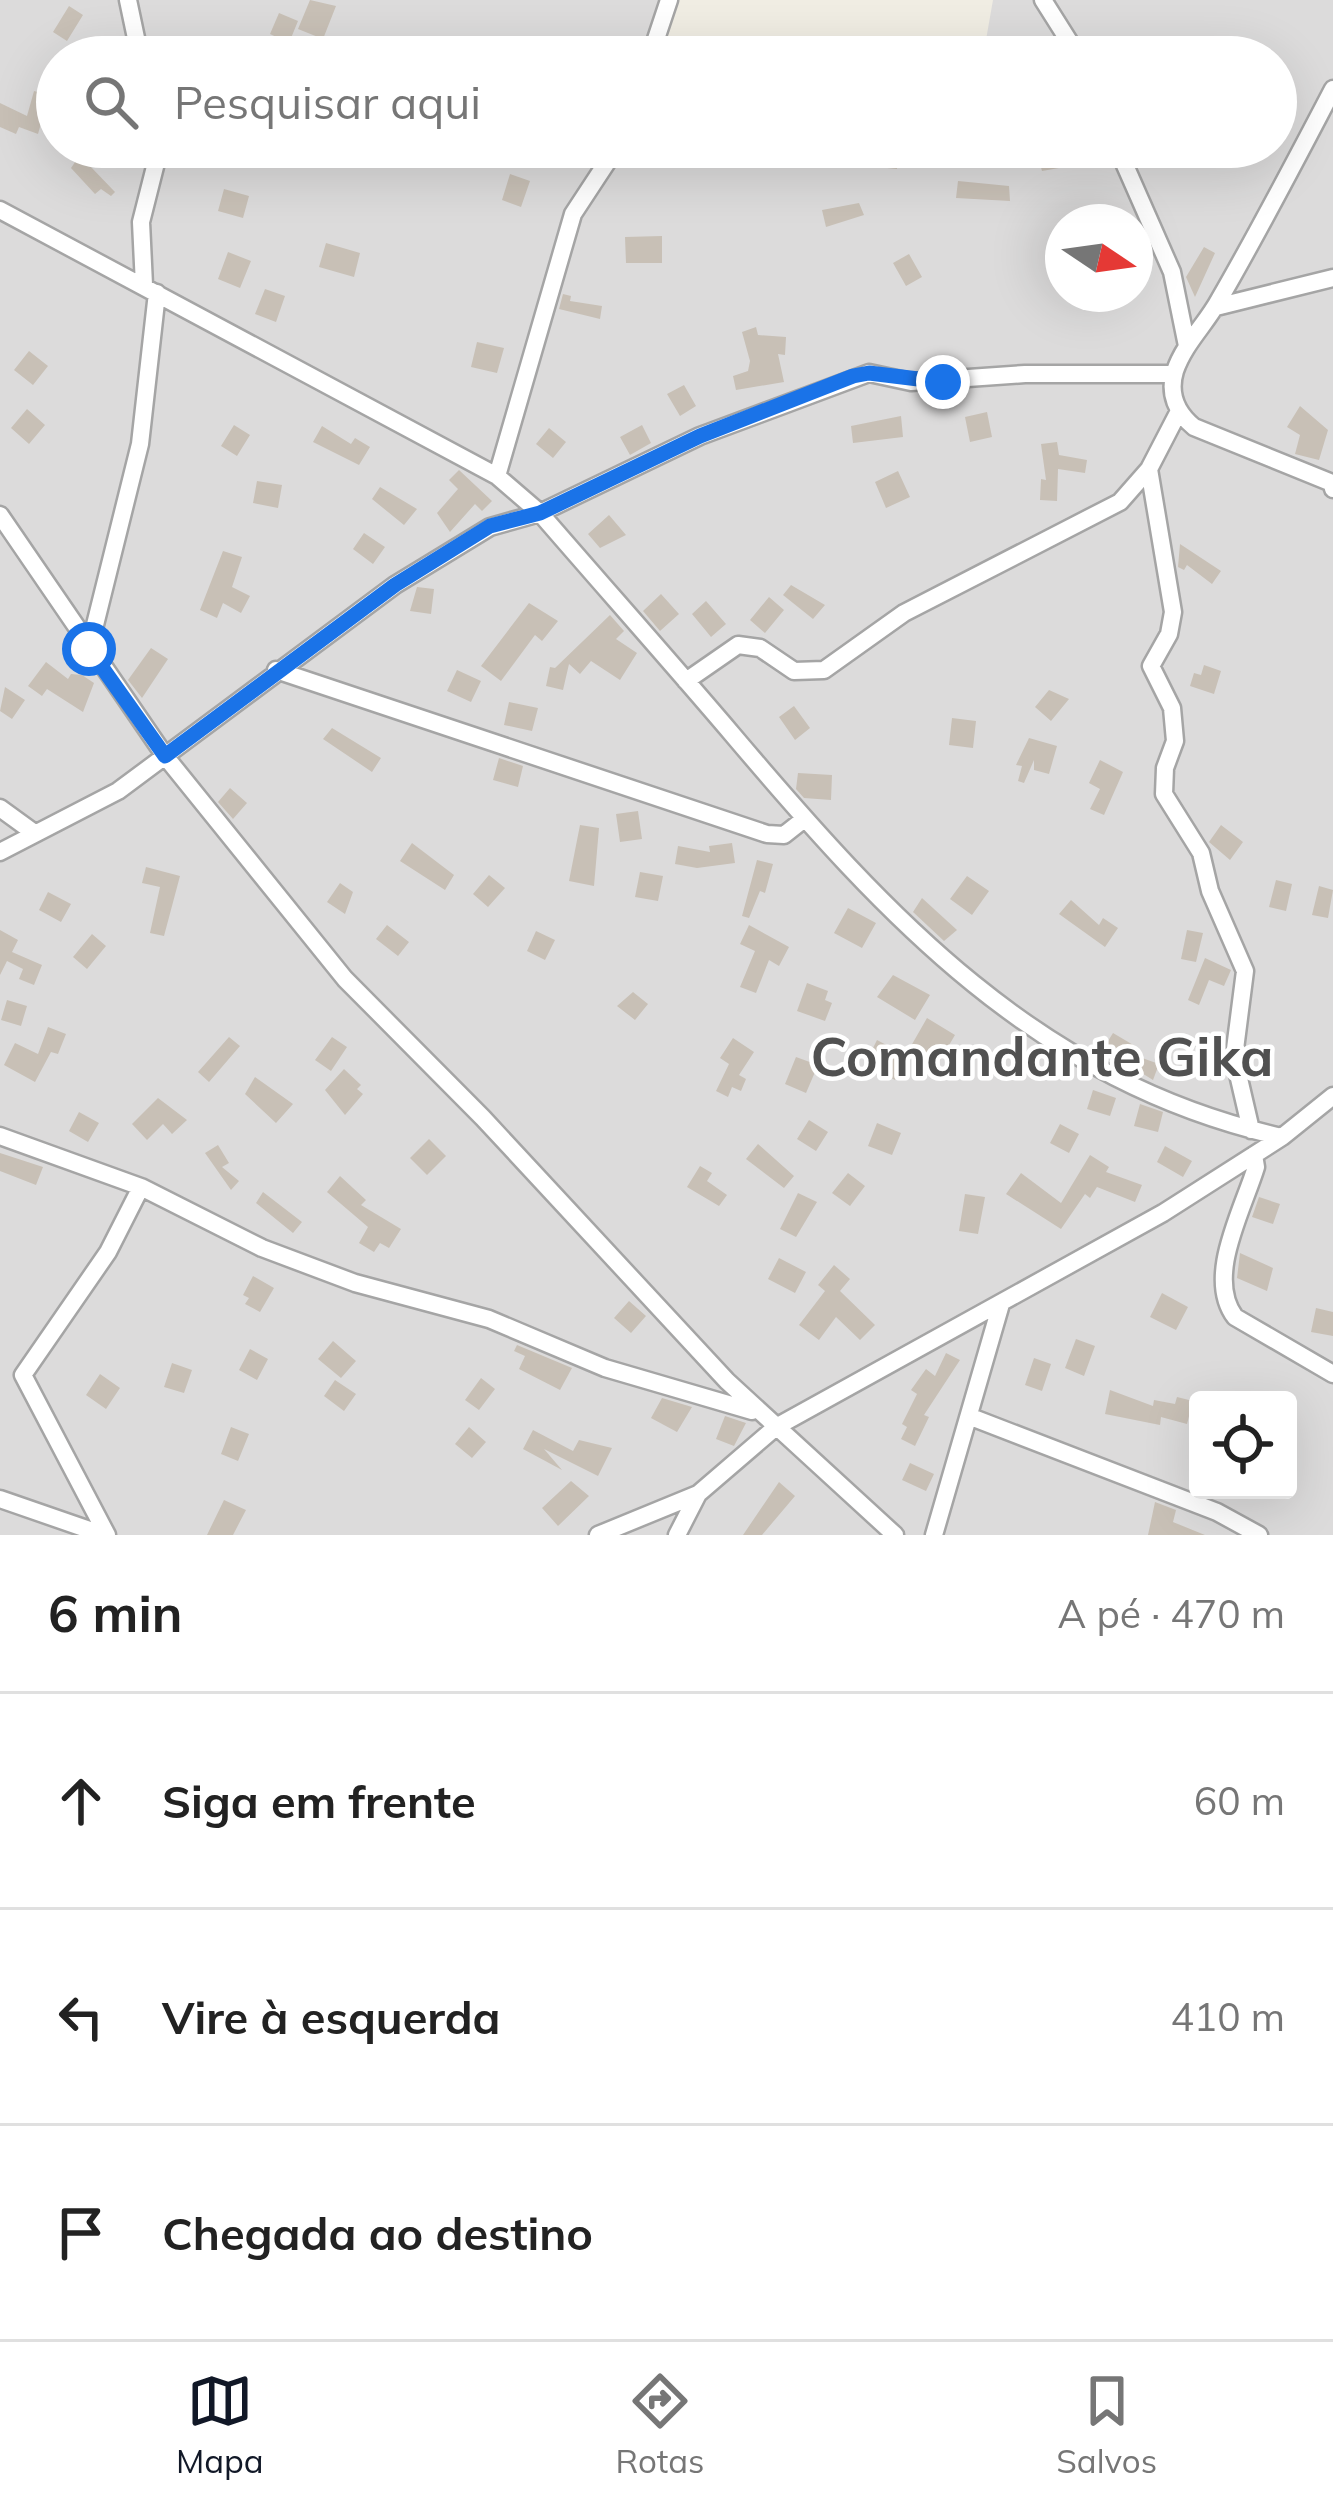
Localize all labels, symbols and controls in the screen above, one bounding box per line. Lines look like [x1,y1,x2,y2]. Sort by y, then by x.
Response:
search box [36,36,1297,168]
icon: search [78,69,144,135]
text: Pesquisar aqui [174,74,481,130]
north arrow [1045,204,1153,312]
route end [916,355,970,409]
route start [62,622,116,676]
district label: Comandante Gika [811,1022,1273,1090]
map controls [1189,1391,1297,1499]
button: locate [1189,1391,1297,1499]
text: 6 min [48,1581,183,1645]
text: A pé · 470 m [1058,1589,1285,1638]
icon: ahead [48,1768,114,1834]
text: Siga em frente [162,1773,476,1829]
text: 60 m [1194,1776,1285,1825]
icon: left [48,1984,114,2050]
text: Vire à esquerda [162,1989,500,2045]
text: 410 m [1170,1992,1285,2041]
icon: arrive [48,2200,114,2266]
text: Chegada ao destino [162,2205,593,2261]
tab: Mapa [176,2368,264,2481]
tab: Rotas [616,2368,704,2481]
tab: Salvos [1056,2368,1157,2481]

